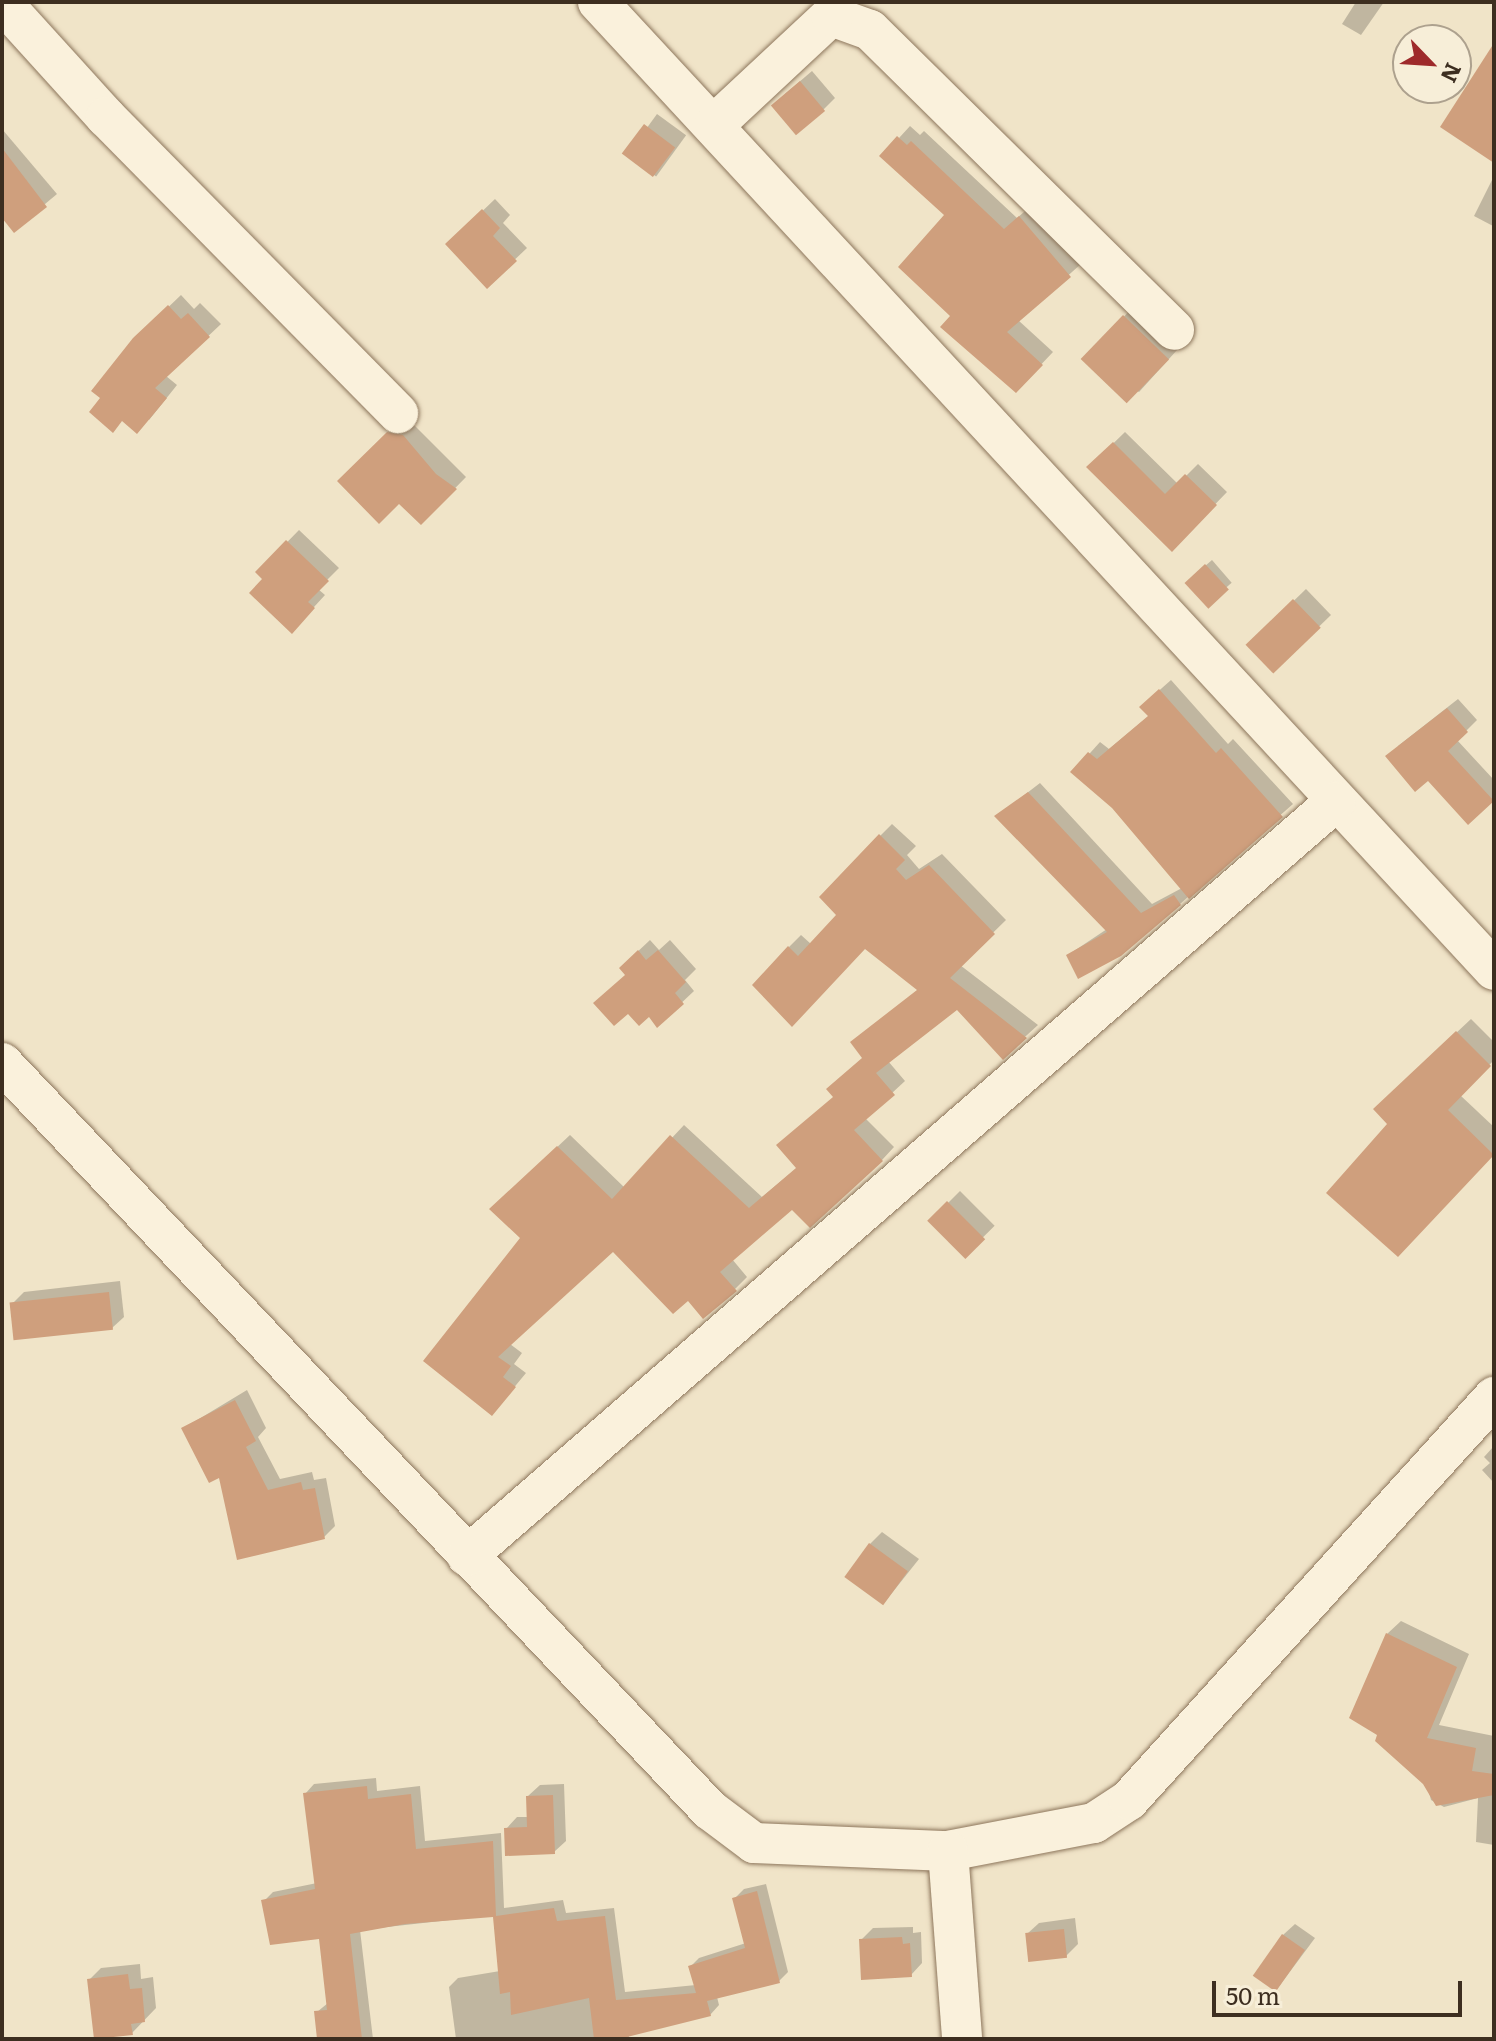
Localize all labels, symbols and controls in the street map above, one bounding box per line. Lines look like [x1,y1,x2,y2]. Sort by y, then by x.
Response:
north arrow [1392,24,1472,104]
text: N [1434,58,1471,89]
scale bar [1216,1965,1466,2015]
text: 50 m [1226,1977,1280,2012]

